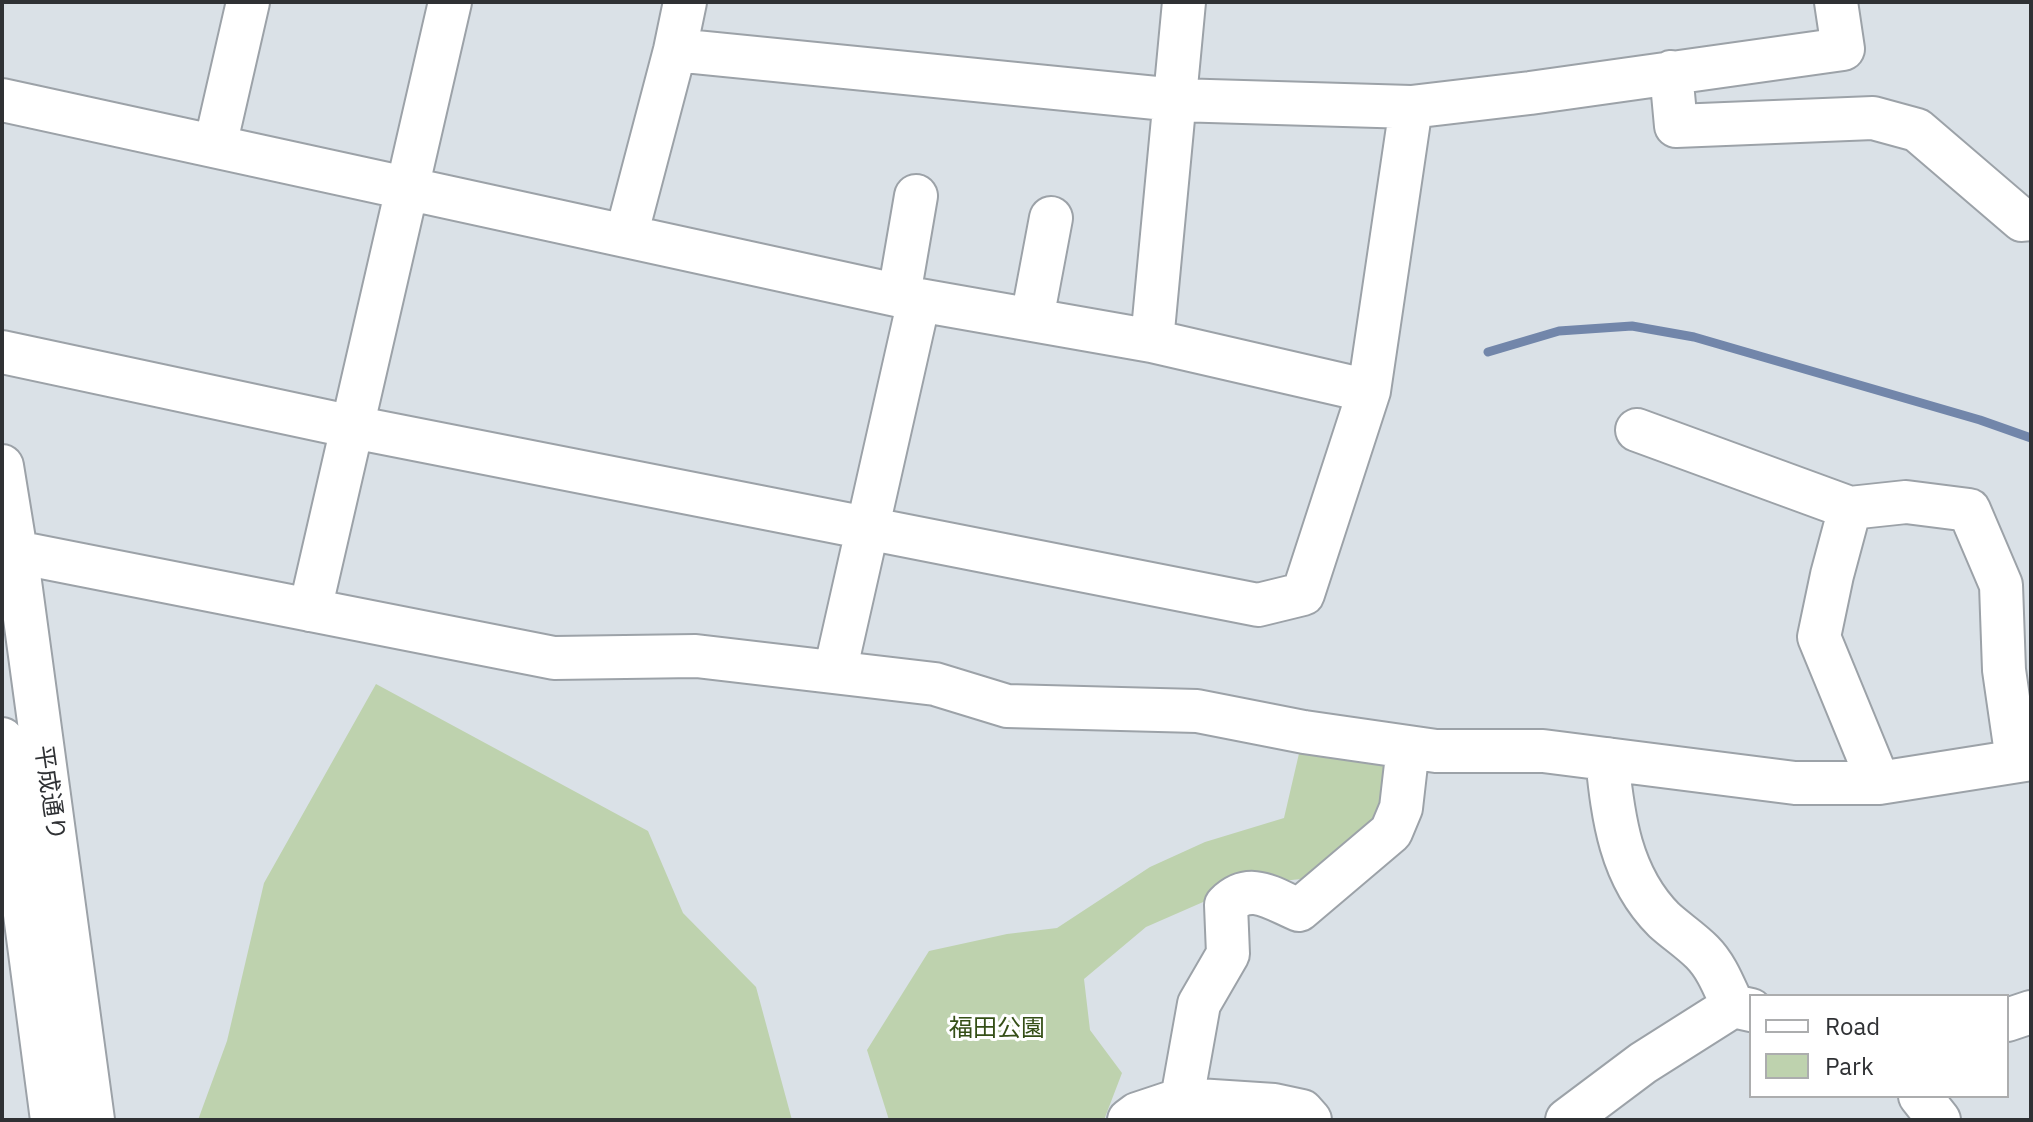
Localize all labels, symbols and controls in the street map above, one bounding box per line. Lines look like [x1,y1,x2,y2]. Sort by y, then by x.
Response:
street label: 平成通り [28,743,70,843]
legend [1749,994,2009,1098]
text: Road [1825,1010,1880,1042]
park label: 福田公園 [949,1015,1045,1043]
text: Park [1825,1050,1874,1082]

